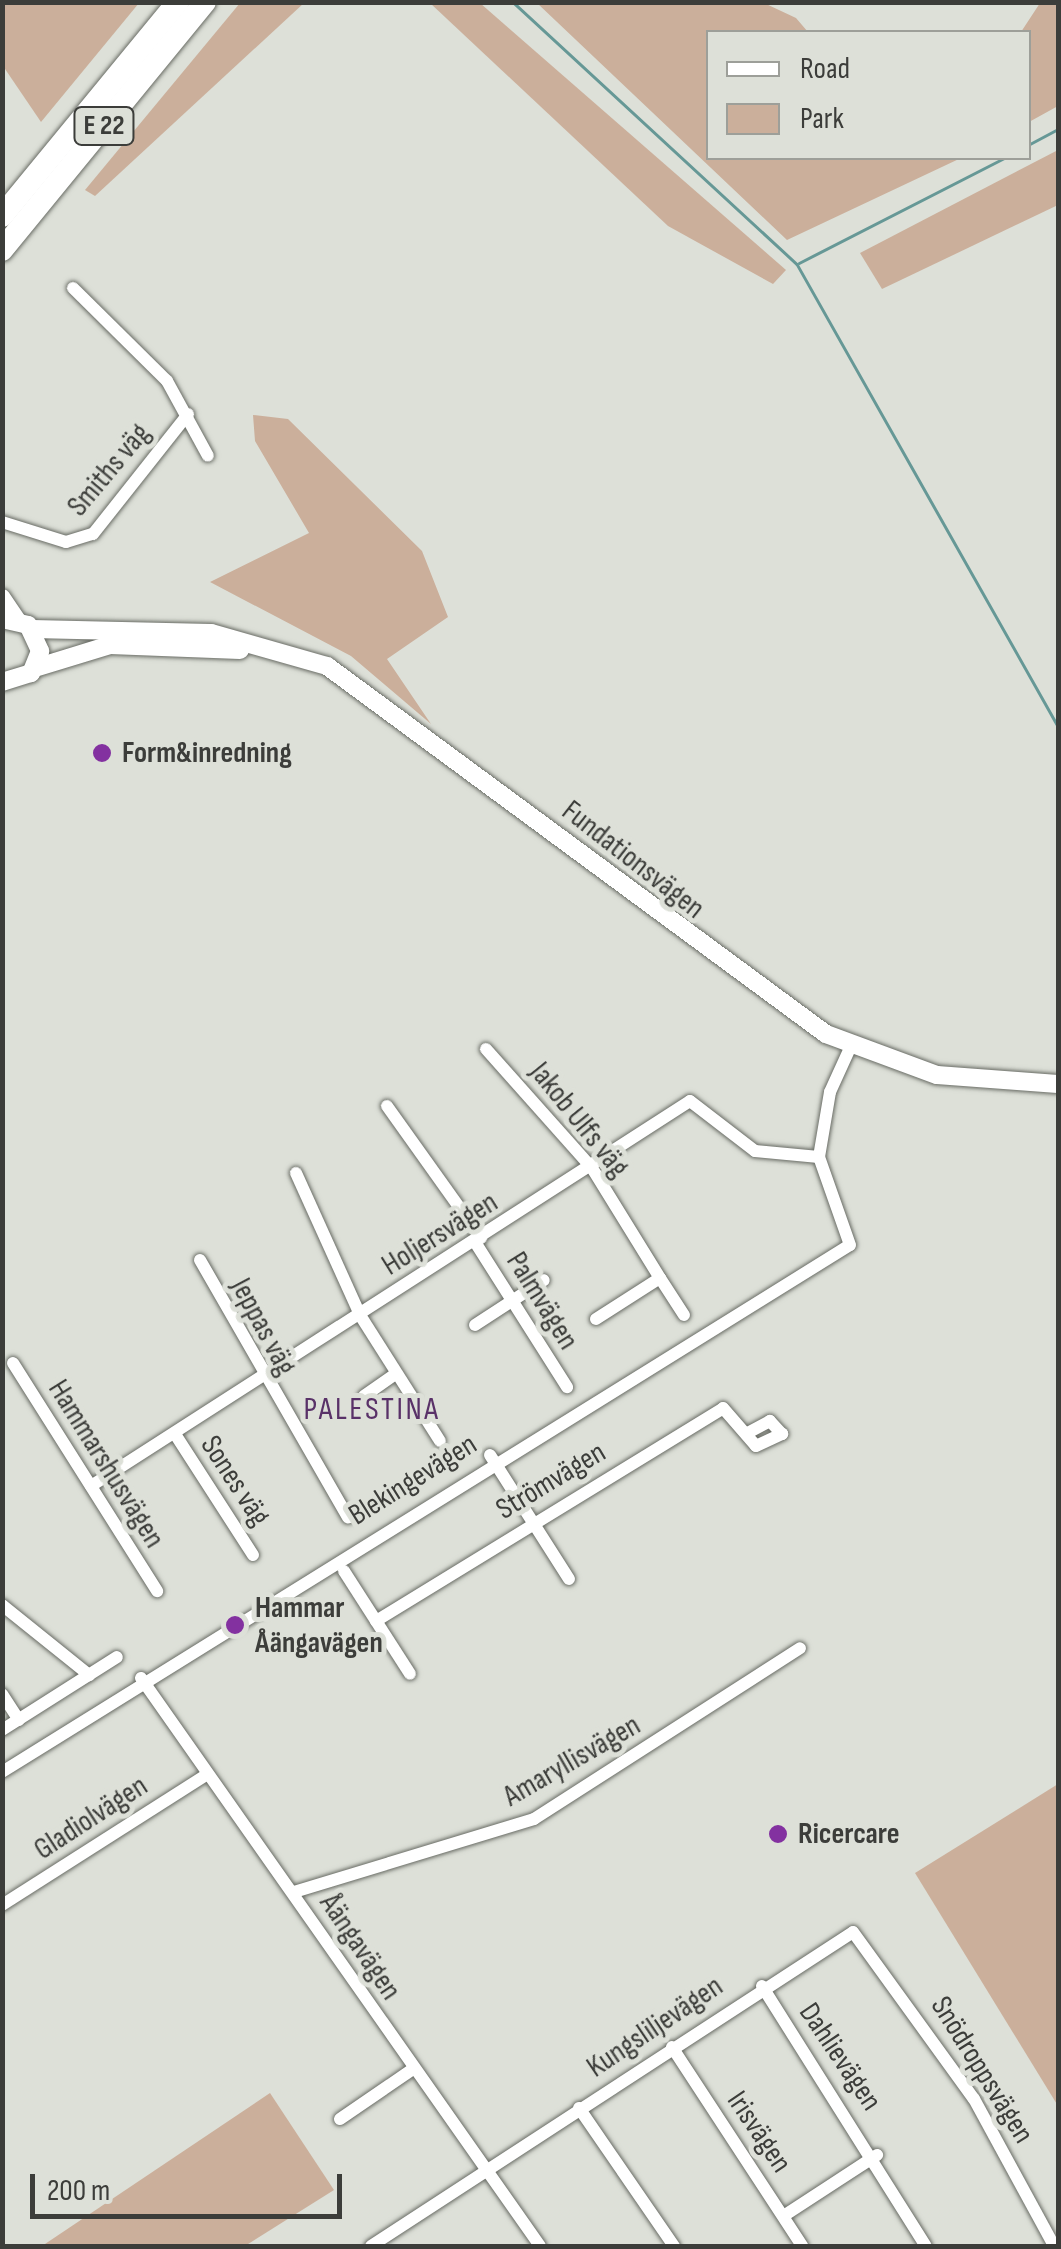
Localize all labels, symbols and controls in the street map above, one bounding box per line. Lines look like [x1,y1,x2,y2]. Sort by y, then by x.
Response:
legend [706,30,1031,160]
text: Road [800,51,850,87]
text: Park [800,101,844,137]
road number: E 22 [72,103,136,149]
street label: Smiths väg [60,416,158,524]
place label: Form&inredning [122,735,292,771]
marker: Form&inredning [91,742,113,764]
street label: Fundationsvägen [555,793,711,927]
street label: Jakob Ulfs väg [522,1055,636,1185]
street label: Holjersvägen [375,1184,505,1284]
street label: Palmvägen [498,1246,586,1356]
street label: Jeppas väg [223,1272,303,1382]
street label: Hammarshusvägen [40,1373,172,1555]
district label: PALESTINA [304,1391,440,1429]
street label: Blekingevägen [342,1427,484,1533]
street label: Sones väg [193,1429,277,1533]
street label: Strömvägen [490,1434,612,1528]
place label: Hammar Åängavägen [255,1590,383,1660]
marker: Hammar Åängavägen [224,1614,246,1636]
street label: Amaryllisvägen [497,1707,647,1815]
street label: Gladiolvägen [28,1768,154,1868]
place label: Ricercare [798,1816,900,1852]
marker: Ricercare [767,1823,789,1845]
street label: Åängavägen [312,1887,408,2007]
street label: Kungsliljevägen [580,1968,730,2086]
street label: Snödroppsvägen [923,1990,1041,2150]
street label: Dahlievägen [791,1996,889,2118]
street label: Irisvägen [719,2084,799,2180]
scale bar [35,2154,348,2216]
text: 200 m [47,2173,110,2209]

